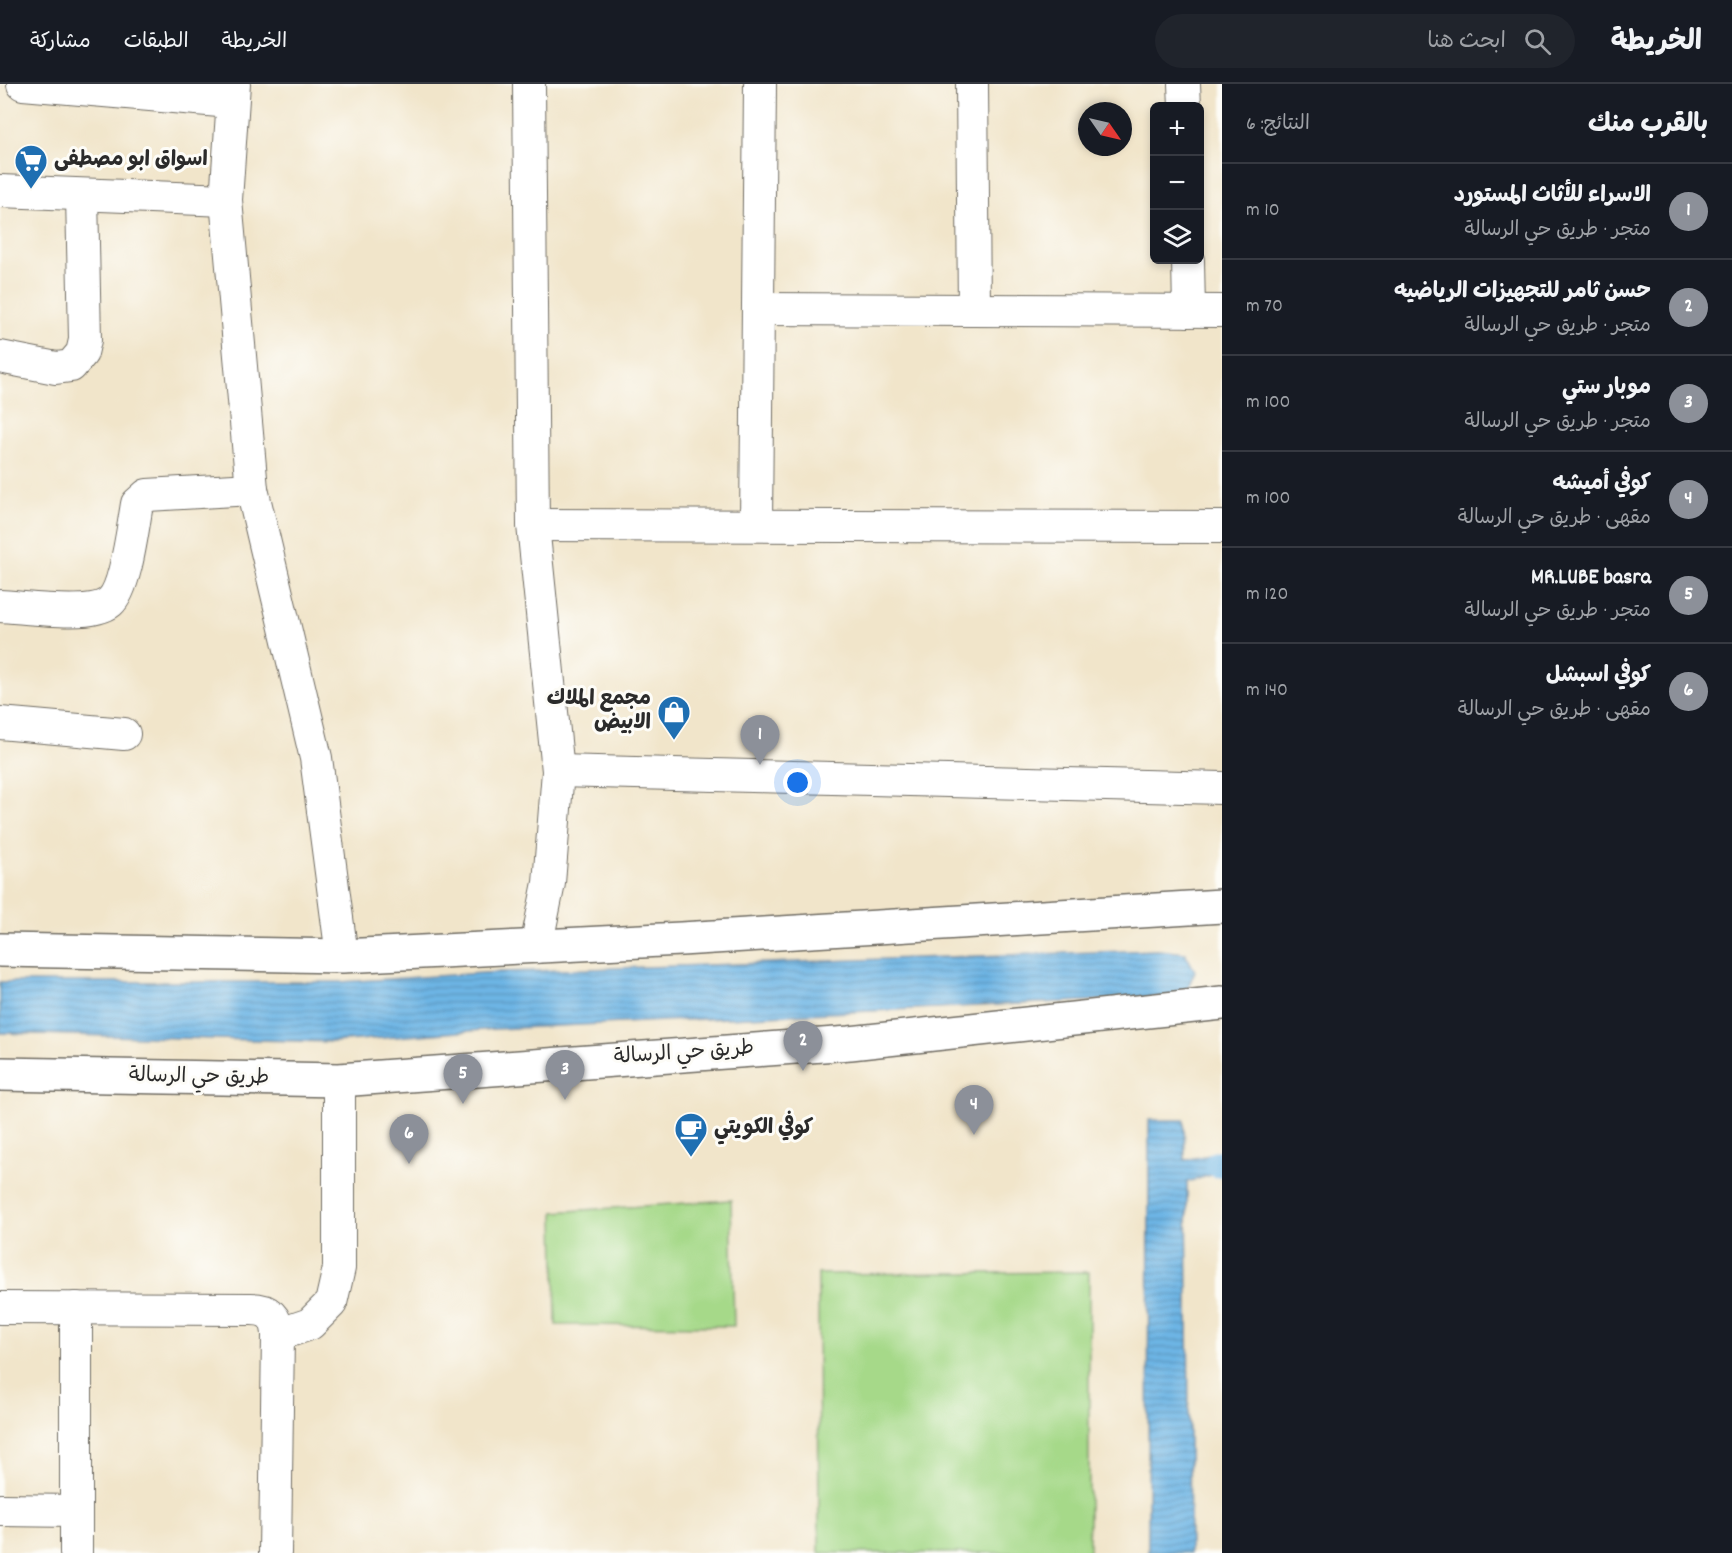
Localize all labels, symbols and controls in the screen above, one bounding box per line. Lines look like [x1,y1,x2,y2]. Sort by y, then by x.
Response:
search box [1155,14,1575,68]
text: الخريطة [1611,24,1702,64]
icon: search [1521,25,1554,58]
text: ابحث هنا [1427,27,1506,58]
text: مشاركة [30,28,91,58]
text: الطبقات [124,28,189,58]
text: الخريطة [222,28,287,58]
north arrow [1078,102,1132,156]
map controls [1150,102,1204,264]
button: + [1150,102,1204,156]
text: بالقرب منك [1588,107,1708,144]
text: النتائج: 6 [1246,111,1310,139]
supermarket icon: اسواق ابو مصطفى [13,143,49,190]
place label: اسواق ابو مصطفى [54,146,208,176]
button: − [1150,156,1204,210]
text: الاسراء للأثاث المستورد [1454,181,1651,212]
text: 10 m [1246,197,1280,225]
text: 1 [1686,197,1691,225]
button: layers [1150,210,1204,264]
text: متجر · طريق حي الرسالة [1464,217,1651,245]
text: حسن ثامر للتجهيزات الرياضيه [1394,277,1651,308]
text: 70 m [1246,293,1283,321]
text: 2 [1684,293,1693,321]
text: متجر · طريق حي الرسالة [1464,313,1651,341]
text: موبار ستي [1562,373,1651,404]
text: 100 m [1246,389,1291,417]
text: 3 [1684,389,1693,417]
text: متجر · طريق حي الرسالة [1464,409,1651,437]
text: كوفي أميشه [1553,469,1651,500]
text: 100 m [1246,485,1291,513]
text: 4 [1684,485,1693,513]
text: مقهى · طريق حي الرسالة [1458,505,1651,533]
text: MR.LUBE basra [1531,563,1651,594]
text: 120 m [1246,581,1288,609]
text: 5 [1684,581,1693,609]
text: متجر · طريق حي الرسالة [1464,598,1651,626]
text: كوفي اسبشل [1546,661,1651,692]
text: 140 m [1246,677,1288,705]
text: 6 [1684,677,1693,705]
place label: مجمع الملاك الابيض [547,685,651,739]
shop icon: مجمع الملاك الابيض [656,694,692,741]
text: مقهى · طريق حي الرسالة [1458,697,1651,725]
pin: 1 [740,716,780,765]
your location [783,768,812,797]
pin: 2 [784,1022,822,1071]
street label: طريق حي الرسالة [613,1034,755,1075]
pin: 3 [546,1050,584,1100]
pin: 5 [444,1054,482,1104]
street label: طريق حي الرسالة [129,1062,269,1095]
pin: 4 [954,1086,994,1135]
place label: كوفي الكويتي [714,1110,814,1145]
cafe icon: كوفي الكويتي [673,1111,709,1158]
pin: 6 [390,1114,428,1164]

